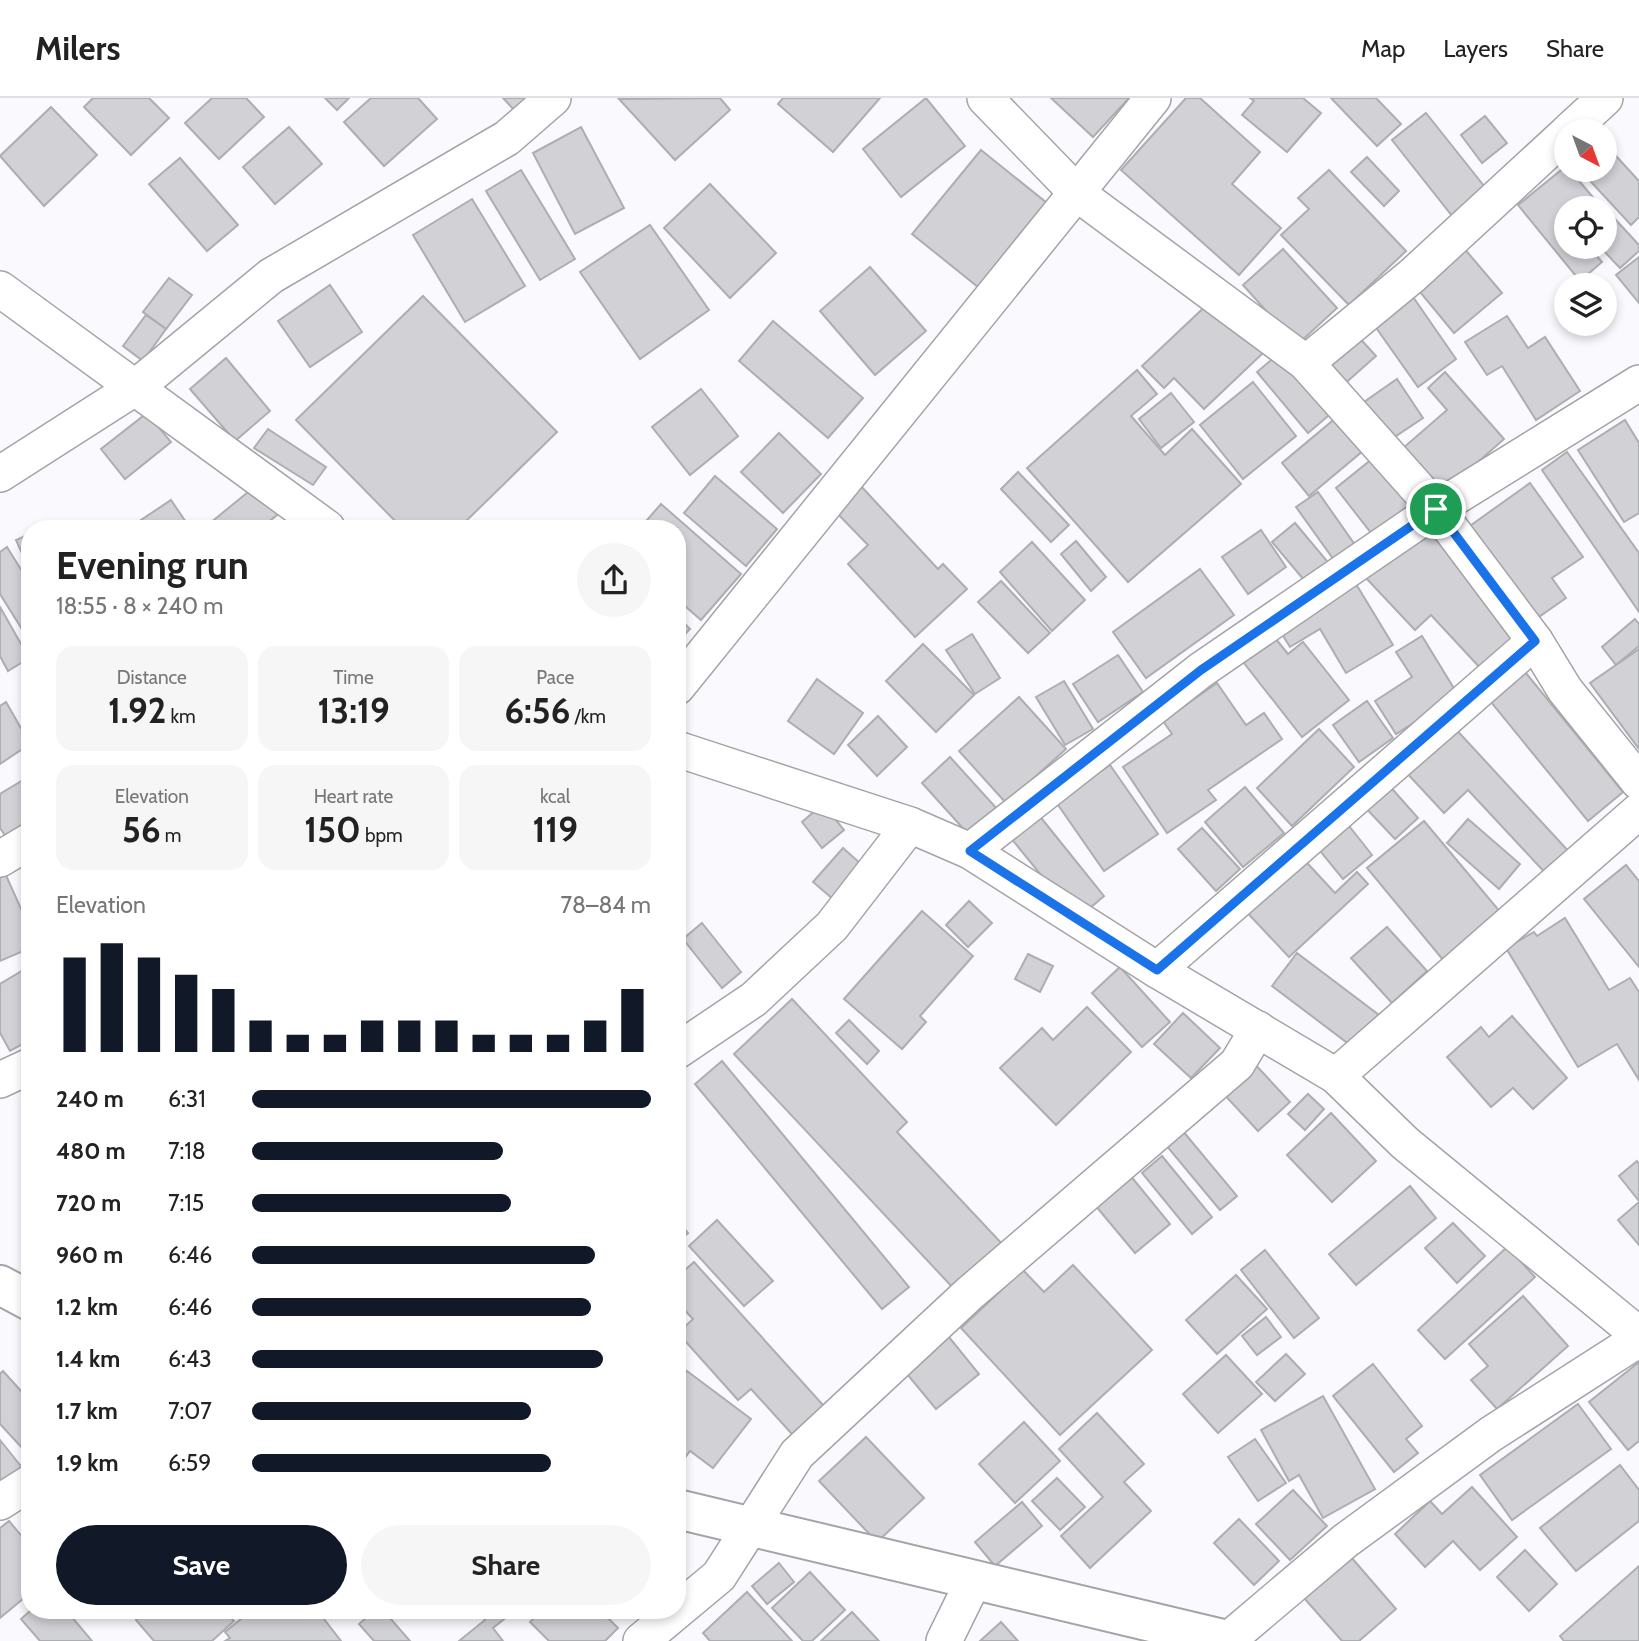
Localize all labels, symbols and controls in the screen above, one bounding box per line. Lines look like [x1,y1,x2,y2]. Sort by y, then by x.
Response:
text: Milers [35,28,120,68]
text: Map [1361,34,1405,63]
text: Layers [1443,34,1508,63]
text: Share [1546,34,1604,63]
north arrow [1554,119,1617,182]
map controls [1554,119,1617,336]
button: locate [1554,196,1617,259]
button: layers [1554,273,1617,336]
pin [1406,479,1466,539]
icon: arrive [1417,490,1455,528]
text: Evening run [56,542,249,589]
button: share [577,543,651,617]
text: 18:55 · 8 × 240 m [56,592,223,620]
text: Distance [117,666,187,689]
text: Time [333,666,374,689]
text: Pace [536,666,574,689]
text: 1.92 [108,689,166,732]
text: 13:19 [317,689,390,732]
text: 6:56 [504,689,570,732]
text: km [166,705,196,728]
text: /km [570,705,606,728]
text: Elevation [115,785,189,808]
text: Heart rate [314,785,393,808]
text: kcal [540,785,570,808]
text: 56 [122,808,161,851]
text: 150 [304,808,361,851]
text: 119 [532,808,578,851]
text: m [161,824,182,847]
text: bpm [361,824,403,847]
text: Elevation [56,891,146,919]
text: 78–84 m [560,891,651,919]
text: 240 m [56,1085,124,1113]
text: 6:31 [168,1085,206,1113]
text: 480 m [56,1137,126,1165]
text: 7:18 [168,1137,206,1165]
text: 720 m [56,1189,121,1217]
text: 7:15 [168,1189,204,1217]
text: 960 m [56,1241,123,1269]
text: 6:46 [168,1241,212,1269]
text: 1.2 km [56,1293,118,1321]
text: 6:46 [168,1293,212,1321]
text: 1.4 km [56,1345,120,1373]
text: 6:43 [168,1345,212,1373]
text: 1.7 km [56,1397,118,1425]
text: 7:07 [168,1397,212,1425]
text: 1.9 km [56,1449,119,1477]
text: 6:59 [168,1449,211,1477]
button: Save [56,1525,347,1605]
button: Share [361,1525,651,1605]

